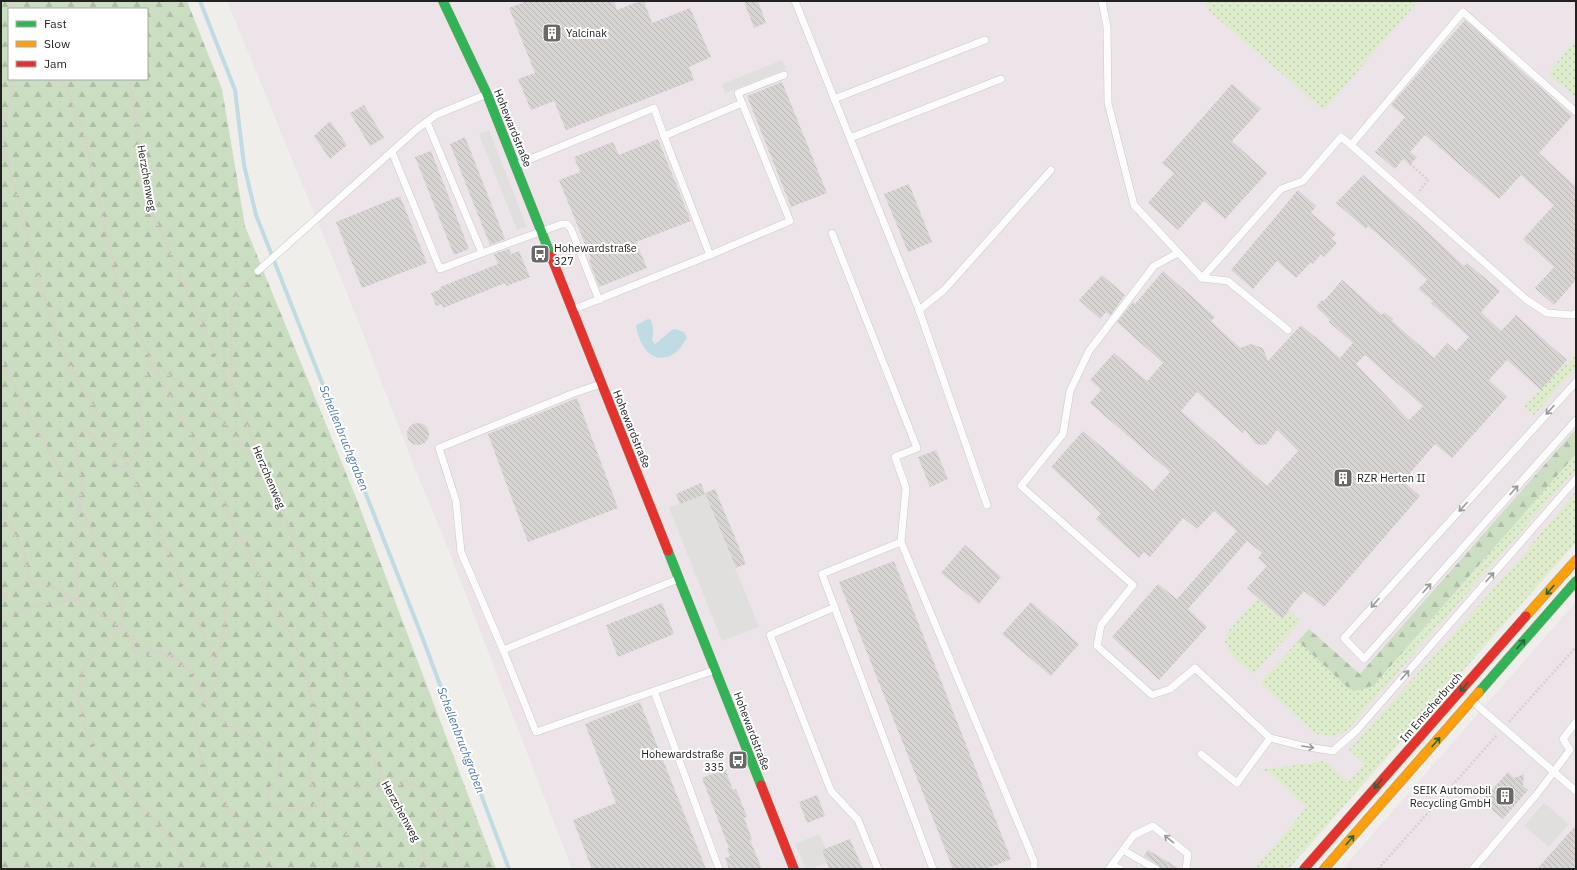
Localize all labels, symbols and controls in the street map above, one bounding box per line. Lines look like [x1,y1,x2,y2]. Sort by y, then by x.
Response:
legend [8,8,148,80]
text: Fast [44,16,67,31]
building icon: Yalcinak [541,22,563,44]
place label: Yalcinak [566,26,607,40]
text: Slow [44,36,70,51]
text: Jam [44,56,67,71]
street label: Hohewardstraße [491,87,535,169]
street label: Herzchenweg [134,144,160,212]
place label: Hohewardstraße 327 [554,241,637,268]
bus stop icon: Hohewardstraße 327 [529,243,551,265]
water label: Schellenbruchgraben [316,383,373,493]
street label: Hohewardstraße [610,388,654,470]
one-way arrow [1546,405,1555,415]
street label: Herzchenweg [249,443,289,511]
building icon: RZR Herten II [1332,467,1354,489]
place label: RZR Herten II [1357,471,1425,485]
one-way arrow [1509,485,1518,496]
one-way arrow [1458,502,1467,512]
one-way arrow [1486,572,1495,583]
one-way arrow [1423,582,1432,593]
one-way arrow [1546,584,1555,595]
one-way arrow [1371,598,1380,608]
one-way arrow [1517,639,1526,649]
street label: Im Emscherbruch [1397,669,1465,745]
one-way arrow [1400,670,1409,681]
one-way arrow [1460,682,1469,692]
water label: Schellenbruchgraben [434,685,489,795]
street label: Hohewardstraße [731,690,773,772]
one-way arrow [1431,737,1440,747]
one-way arrow [1301,743,1314,751]
place label: Hohewardstraße 335 [641,747,724,774]
bus stop icon: Hohewardstraße 335 [727,749,749,771]
street label: Herzchenweg [379,778,423,844]
one-way arrow [1374,779,1383,790]
place label: SEIK Automobil Recycling GmbH [1410,783,1491,810]
building icon: SEIK Automobil Recycling GmbH [1494,785,1516,807]
one-way arrow [1164,835,1175,844]
one-way arrow [1345,835,1354,845]

